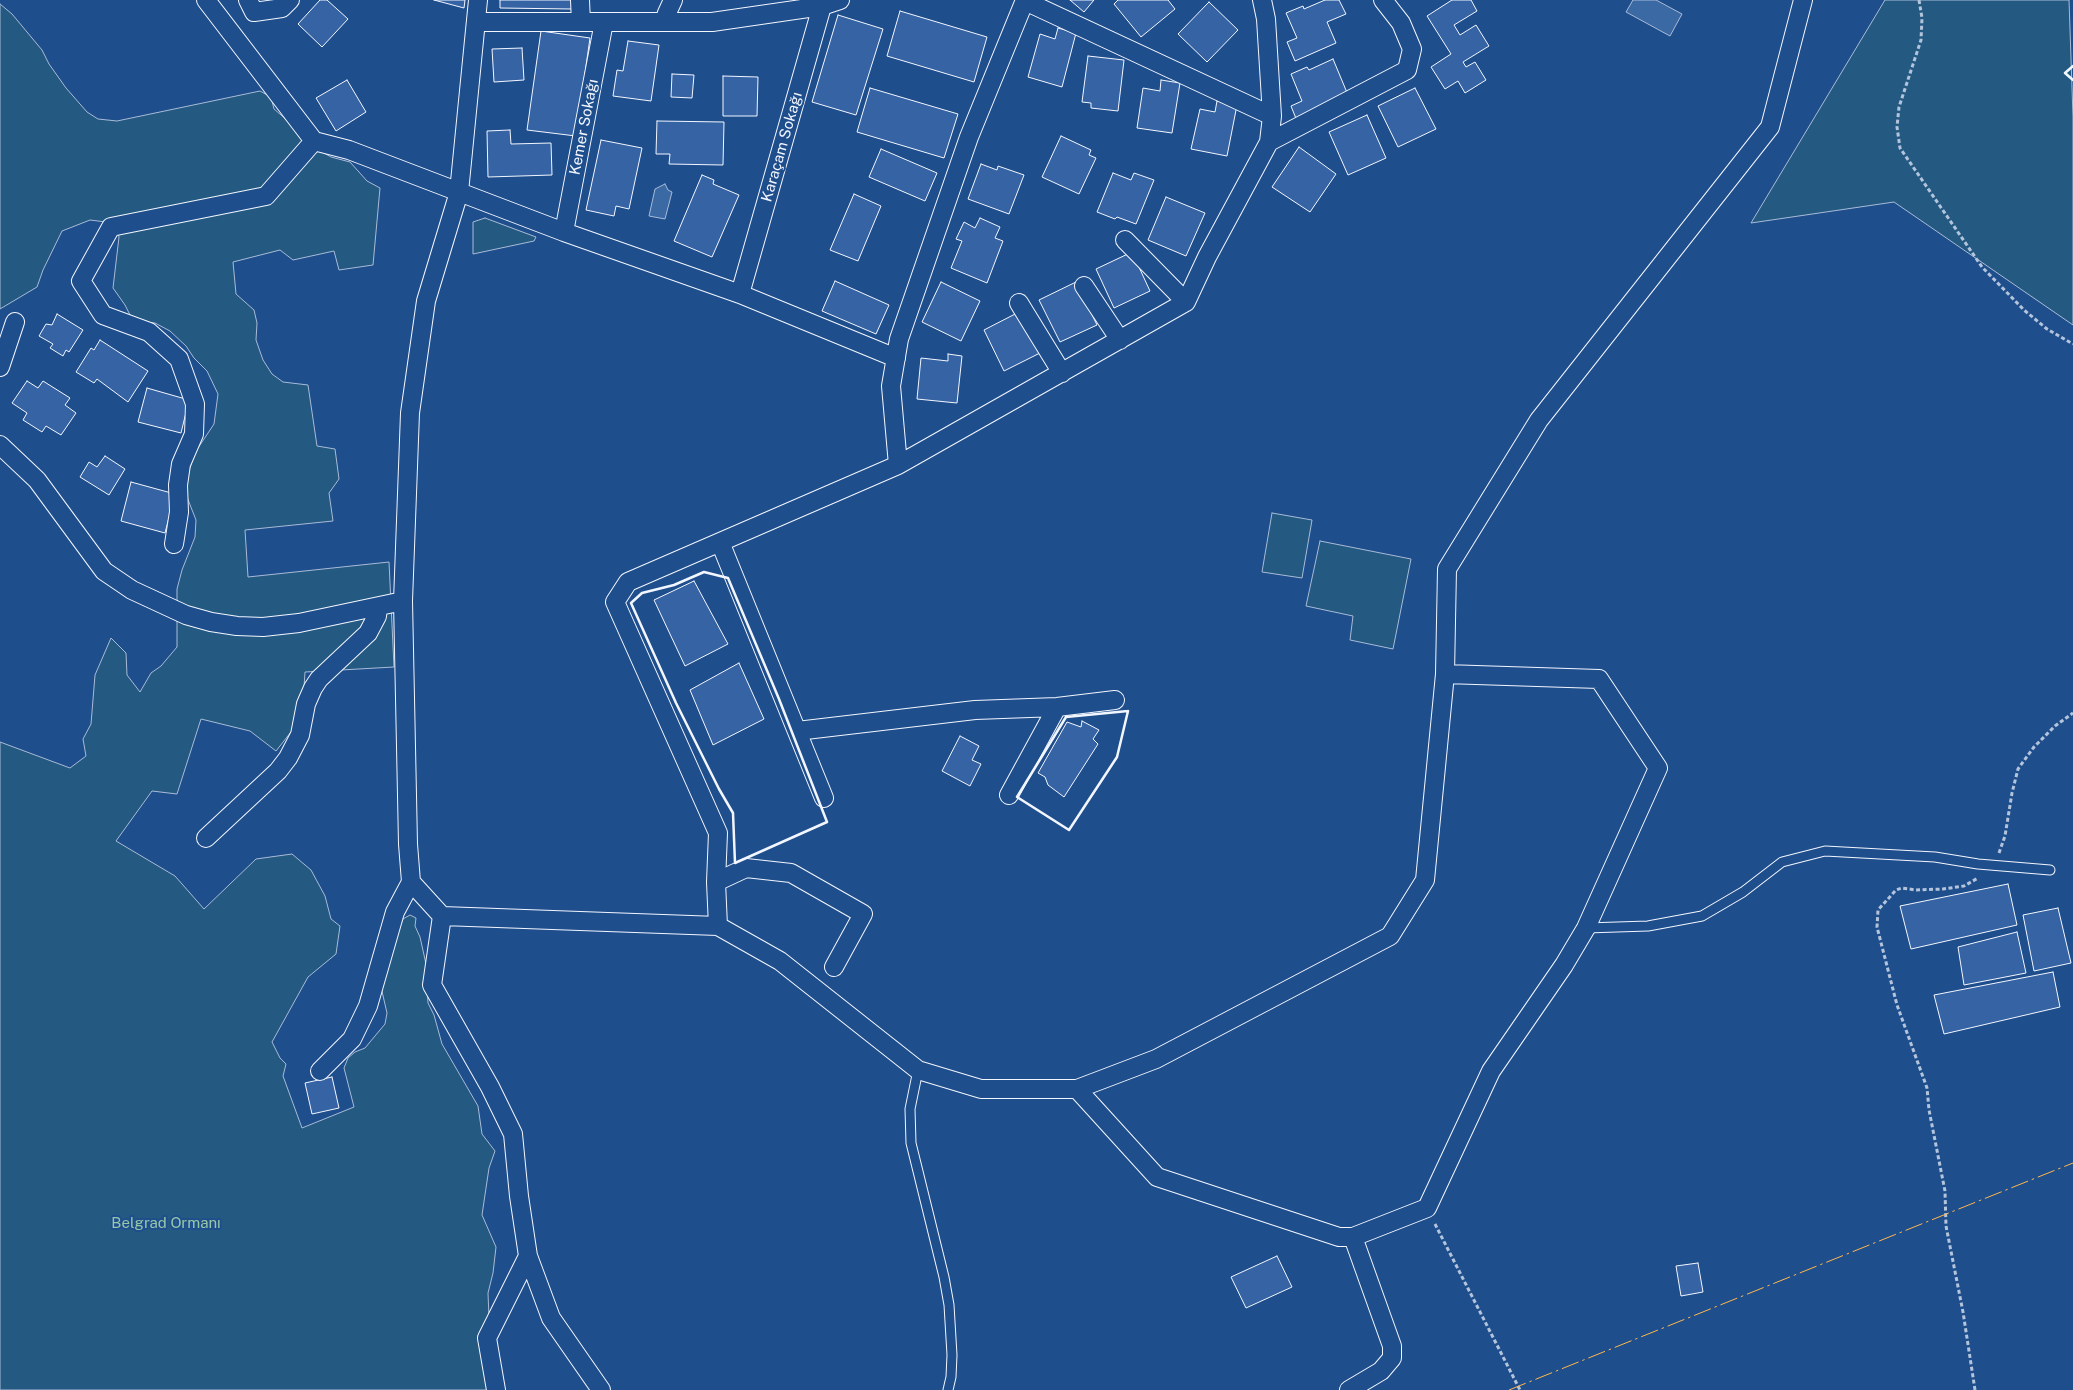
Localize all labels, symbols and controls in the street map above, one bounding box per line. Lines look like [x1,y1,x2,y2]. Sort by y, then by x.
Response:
street label: Kemer Sokağı [566,78,602,176]
street label: Karaçam Sokağı [758,90,806,204]
park label: Belgrad Ormanı [111,1214,221,1232]

